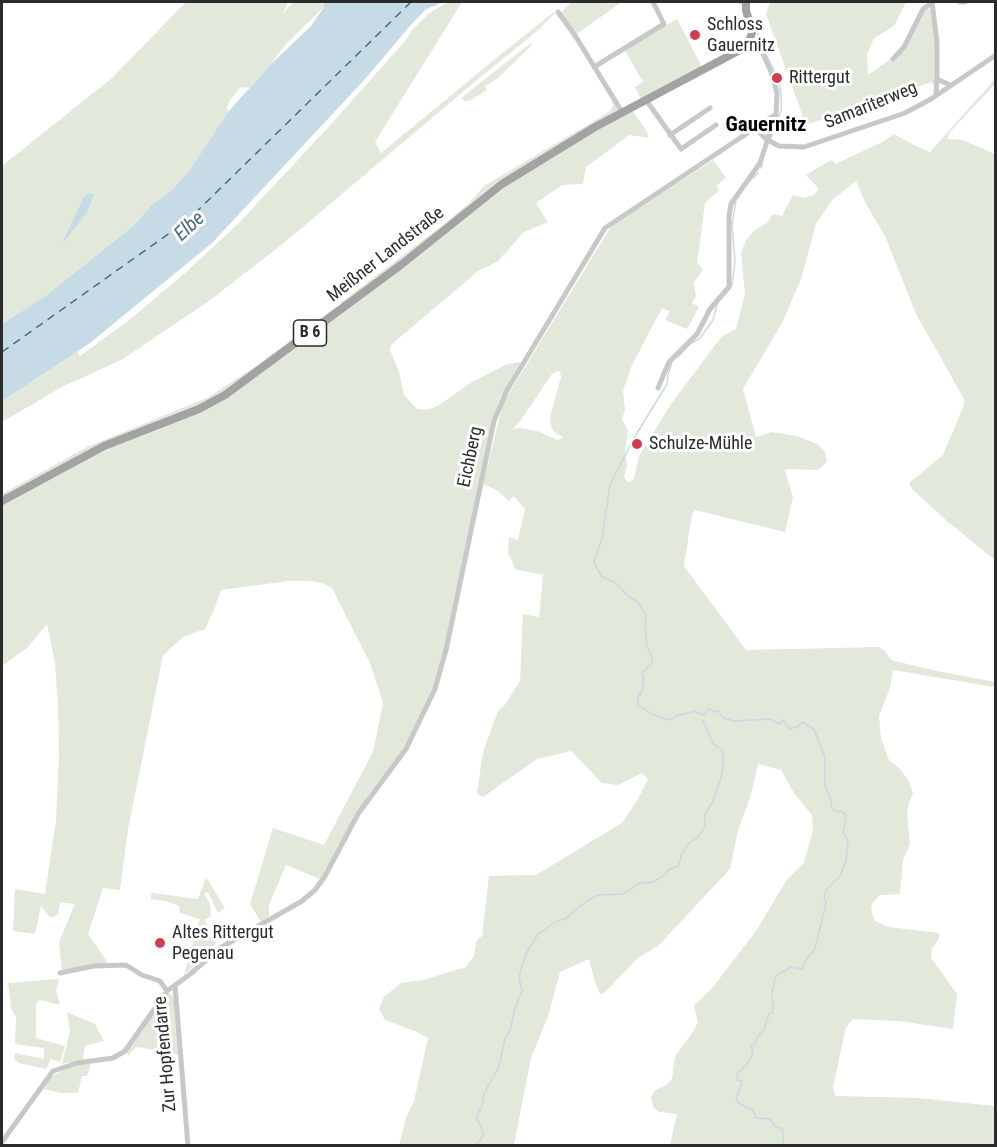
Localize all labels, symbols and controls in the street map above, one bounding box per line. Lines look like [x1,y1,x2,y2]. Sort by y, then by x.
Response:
place label: Schloss Gauernitz [707,14,775,57]
marker: Schloss Gauernitz [688,28,702,42]
place label: Rittergut [789,67,850,89]
marker: Rittergut [770,71,784,85]
street label: Samariterweg [821,78,921,134]
district label: Gauernitz [725,113,807,139]
street label: Meißner Landstraße [323,203,449,307]
water label: Elbe [170,207,210,247]
road number: B 6 [294,320,326,346]
street label: Eichberg [454,425,488,489]
place label: Schulze-Mühle [649,433,752,455]
marker: Schulze-Mühle [630,437,644,451]
place label: Altes Rittergut Pegenau [172,922,274,964]
marker: Altes Rittergut Pegenau [153,936,167,950]
street label: Zur Hopfendarre [150,995,182,1113]

